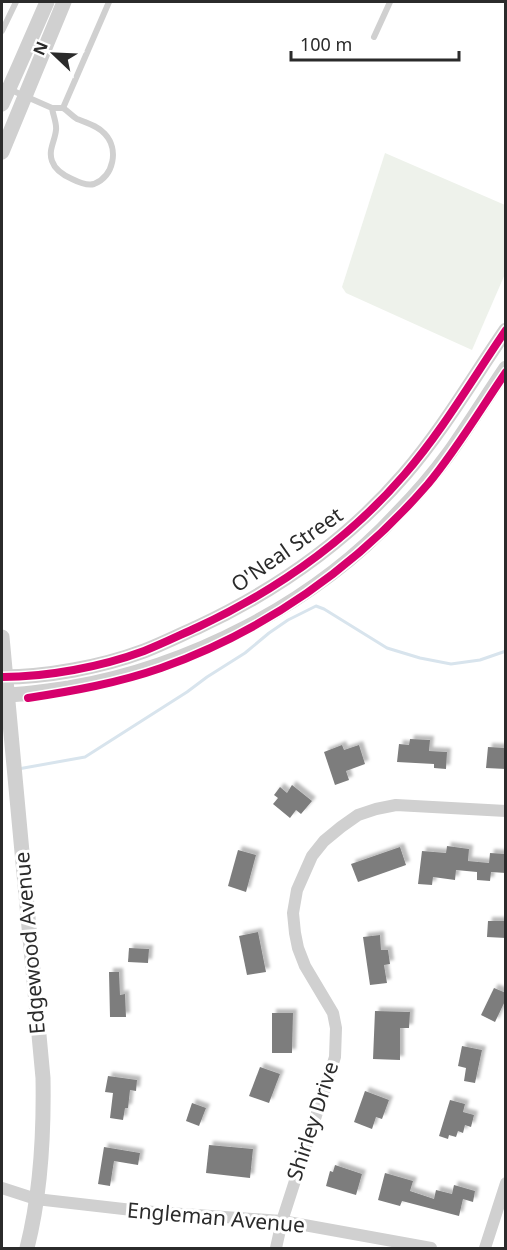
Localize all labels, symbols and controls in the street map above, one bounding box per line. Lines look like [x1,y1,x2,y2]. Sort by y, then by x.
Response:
north arrow [24,24,84,84]
scale bar [291,24,459,62]
text: 100 m [300,32,352,56]
text: N [28,38,53,58]
street label: O'Neal Street [225,500,348,598]
street label: Edgewood Avenue [7,851,51,1035]
street label: Shirley Drive [280,1058,344,1184]
street label: Engleman Avenue [126,1195,306,1239]

